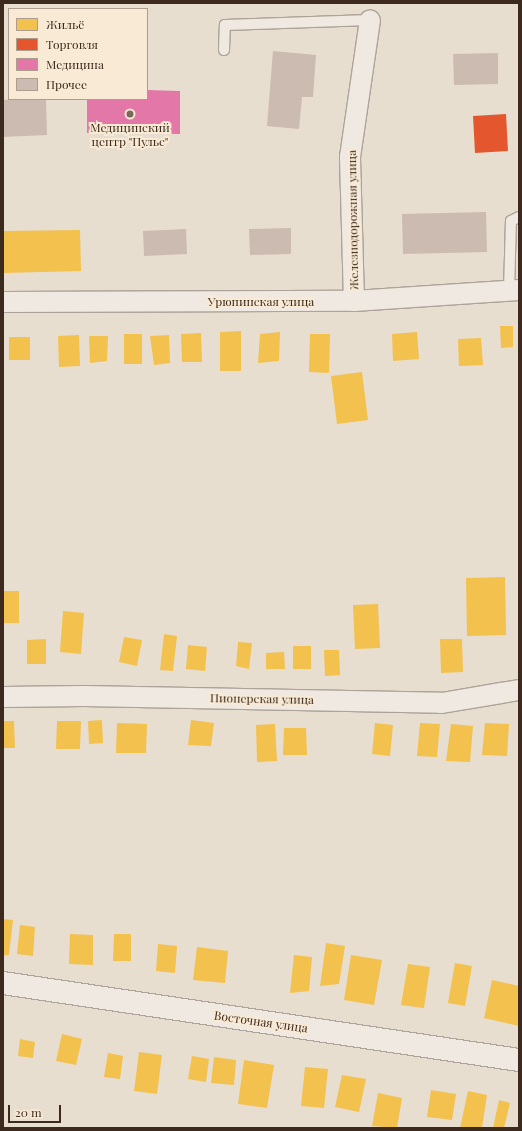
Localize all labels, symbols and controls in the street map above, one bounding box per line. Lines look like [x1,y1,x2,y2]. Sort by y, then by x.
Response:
legend [8,8,148,100]
text: Жильё [46,16,84,32]
text: Торговля [46,36,98,52]
text: Медицина [46,56,104,72]
text: Прочее [46,76,87,92]
marker: Медицинский центр "Пульс" [124,108,136,120]
place label: Медицинский центр "Пульс" [90,121,170,149]
street label: Железнодорожная улица [345,150,361,290]
street label: Урюпинская улица [208,295,314,309]
street label: Пионерская улица [210,691,314,707]
street label: Восточная улица [213,1008,309,1036]
scale bar [10,1097,63,1123]
text: 20 m [15,1104,42,1120]

